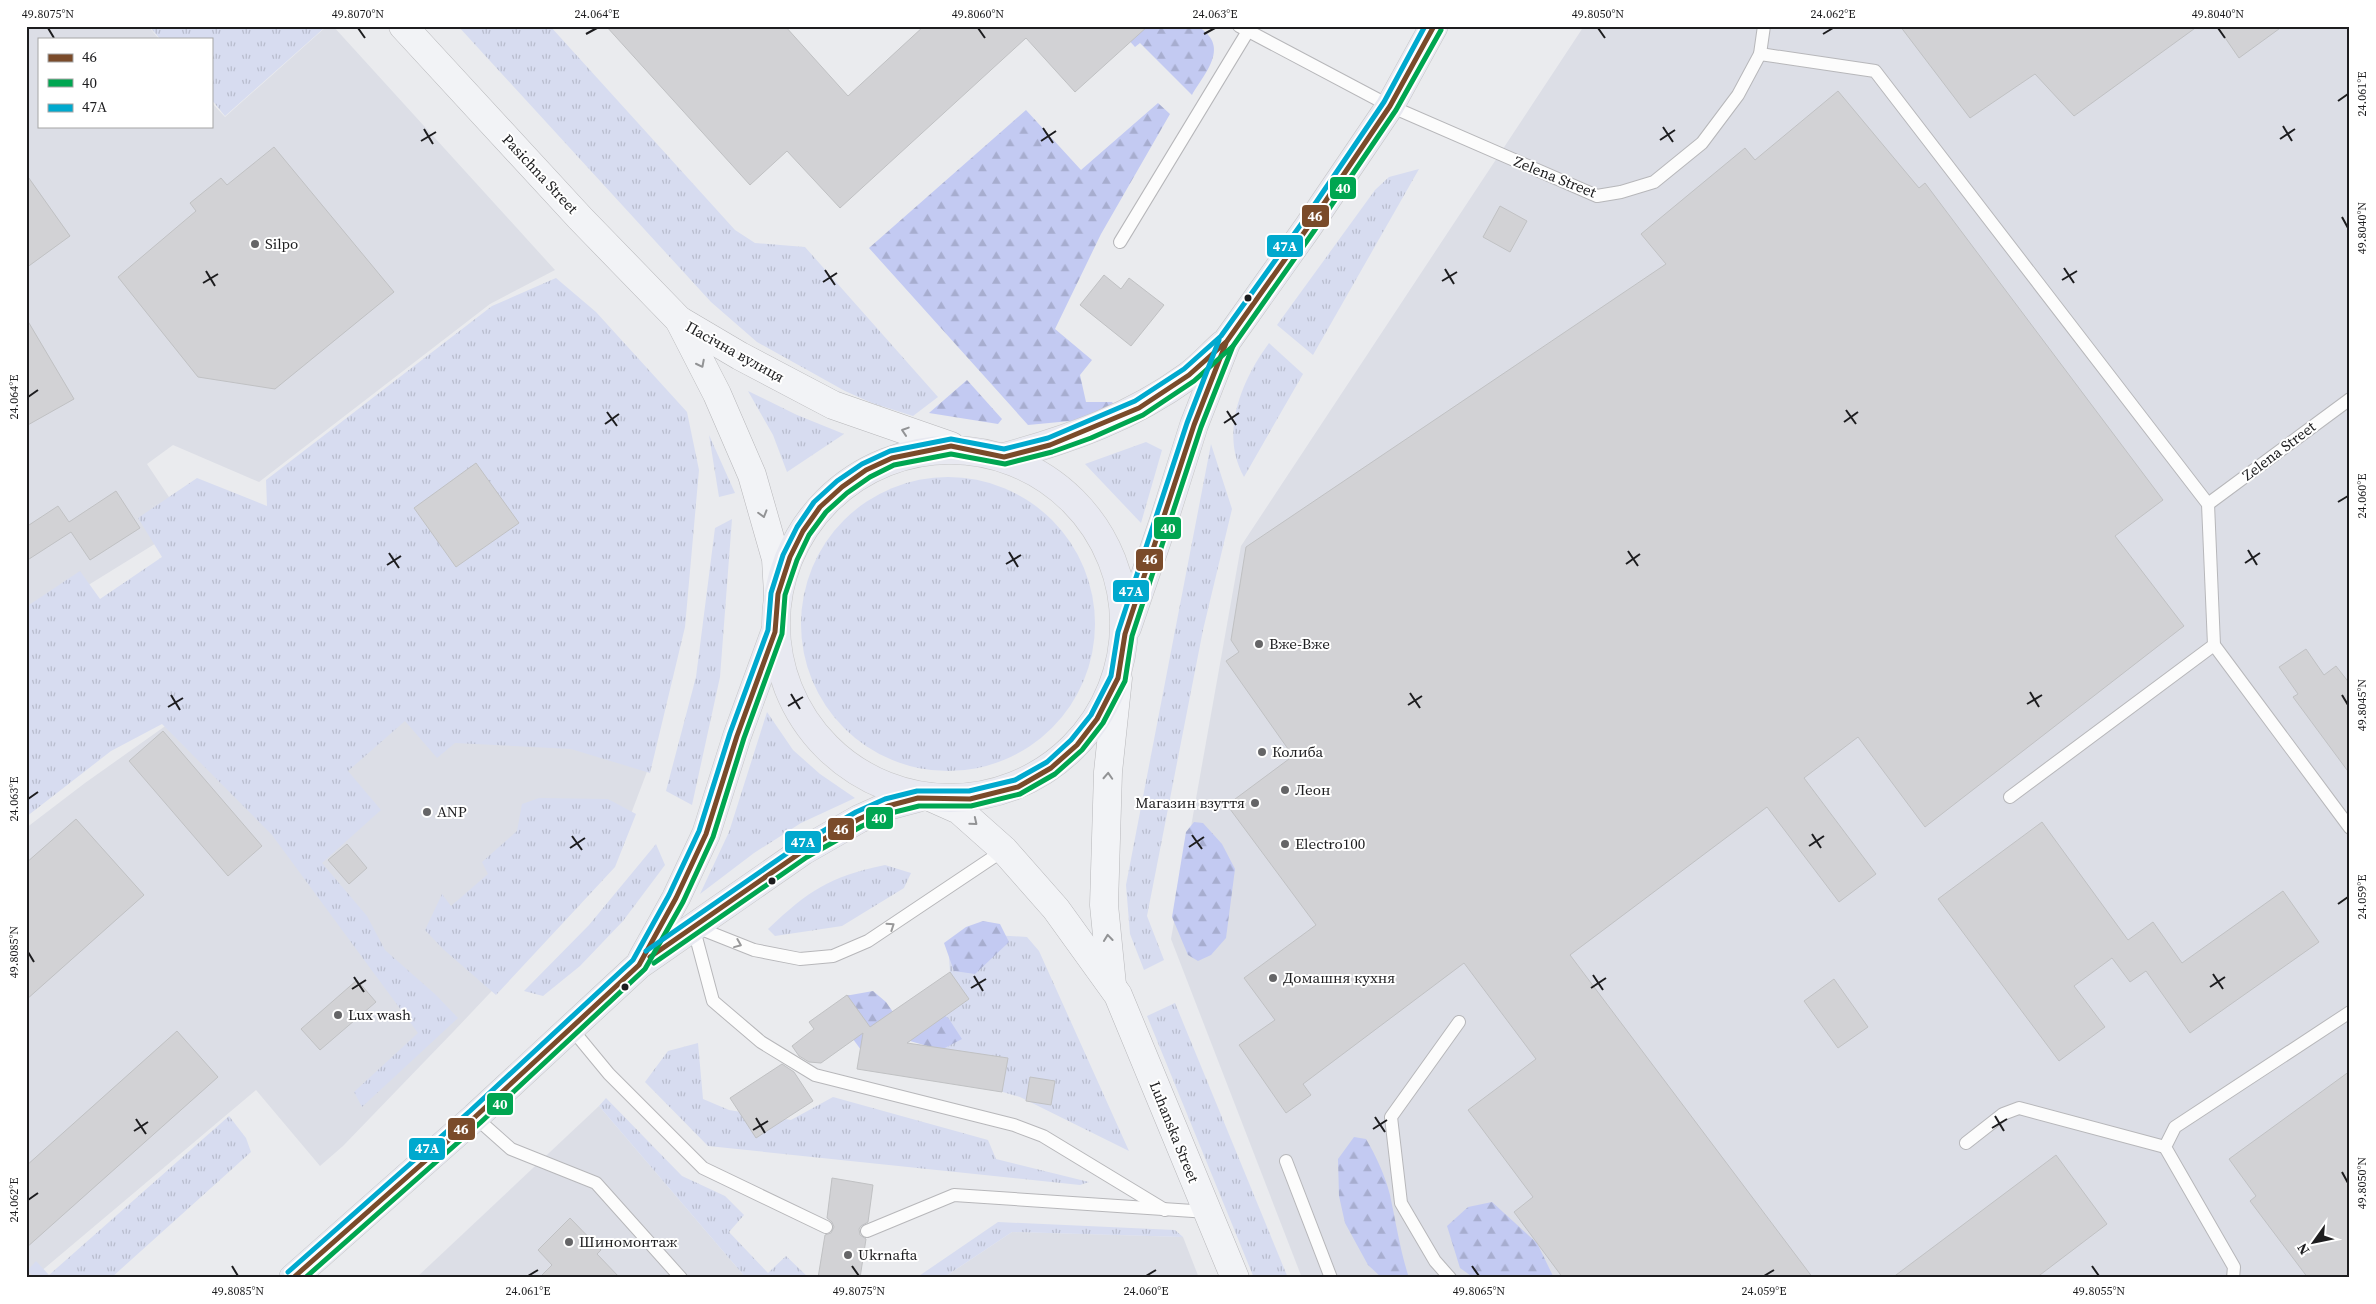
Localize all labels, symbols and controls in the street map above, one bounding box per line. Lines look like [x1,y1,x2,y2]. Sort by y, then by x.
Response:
text: 49.8075°N [22,6,74,22]
text: 49.8070°N [332,6,384,22]
text: 24.064°E [575,6,619,22]
text: 49.8060°N [952,6,1004,22]
text: 24.063°E [1193,6,1237,22]
text: 49.8050°N [1572,6,1624,22]
text: 24.062°E [1811,6,1855,22]
text: 49.8040°N [2192,6,2244,22]
legend [38,38,212,128]
text: 46 [82,46,97,67]
text: 40 [82,72,97,93]
text: 24.061°E [2354,72,2370,116]
text: 47А [82,96,107,117]
street label: Pasichna Street [498,129,583,218]
street label: Zelena Street [1511,151,1600,203]
line badge: 40 [1329,176,1357,200]
text: 40 [1335,178,1351,198]
text: 49.8040°N [2354,202,2370,254]
line badge: 46 [1301,204,1330,228]
text: 46 [1307,206,1323,226]
place label: Silpo [265,233,298,254]
line badge: 47А [1266,234,1304,258]
text: 47А [1273,236,1298,256]
marker: Silpo [249,238,261,250]
unlabelled marker [1243,293,1253,303]
street label: Пасічна вулиця [682,316,788,387]
one-way arrow [695,359,705,368]
text: 24.064°E [6,375,22,419]
street label: Zelena Street [2238,416,2320,485]
one-way arrow [901,426,909,436]
text: 24.060°E [2354,474,2370,518]
one-way arrow [758,509,768,517]
line badge: 40 [1153,516,1182,540]
text: 40 [1160,518,1176,538]
line badge: 46 [1135,548,1164,572]
text: 46 [1142,549,1158,569]
line badge: 47А [1112,579,1150,603]
text: 47А [1119,581,1144,601]
place label: Вже-Вже [1269,633,1330,654]
marker: Вже-Вже [1253,638,1265,650]
text: 49.8045°N [2354,679,2370,731]
place label: Колиба [1272,741,1324,762]
marker: Колиба [1256,746,1268,758]
one-way arrow [1103,772,1114,780]
text: 24.063°E [6,777,22,821]
place label: Леон [1295,779,1330,800]
marker: Леон [1279,784,1291,796]
place label: Магазин взуття [1135,792,1245,813]
marker: Магазин взуття [1249,797,1261,809]
place label: ANP [437,801,467,822]
marker: ANP [421,806,433,818]
line badge: 40 [865,806,894,830]
text: 40 [871,808,887,828]
line badge: 46 [827,817,855,841]
one-way arrow [968,817,977,826]
text: 46 [833,819,849,839]
line badge: 47А [784,830,822,854]
text: 47А [791,832,816,852]
place label: Electro100 [1295,833,1365,854]
marker: Electro100 [1279,838,1291,850]
text: 24.059°E [2354,875,2370,919]
unlabelled marker [767,876,777,886]
one-way arrow [885,923,895,932]
text: 49.8085°N [6,926,22,978]
one-way arrow [1103,934,1114,942]
one-way arrow [734,939,742,949]
place label: Домашня кухня [1283,967,1395,988]
marker: Домашня кухня [1267,972,1279,984]
unlabelled marker [620,982,630,992]
place label: Lux wash [348,1004,411,1025]
marker: Lux wash [332,1009,344,1021]
street label: Luhanska Street [1145,1078,1204,1186]
line badge: 40 [486,1092,514,1116]
text: 40 [492,1094,508,1114]
line badge: 46 [447,1117,476,1141]
text: 46 [453,1119,469,1139]
line badge: 47А [408,1137,446,1161]
text: 47А [415,1138,440,1158]
text: 49.8050°N [2354,1157,2370,1209]
text: 24.062°E [6,1178,22,1222]
north arrow [2288,1216,2338,1266]
place label: Шиномонтаж [579,1231,678,1252]
marker: Шиномонтаж [563,1236,575,1248]
text: N [2292,1239,2314,1259]
place label: Ukrnafta [858,1244,918,1265]
marker: Ukrnafta [842,1249,854,1261]
text: 49.8085°N [212,1283,264,1299]
text: 24.061°E [506,1283,550,1299]
text: 49.8075°N [833,1283,885,1299]
text: 24.060°E [1124,1283,1168,1299]
text: 49.8065°N [1453,1283,1505,1299]
text: 24.059°E [1742,1283,1786,1299]
text: 49.8055°N [2073,1283,2125,1299]

